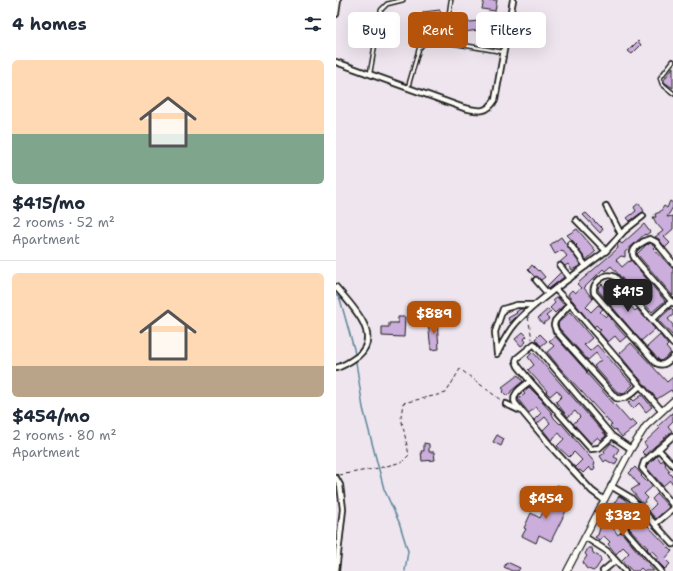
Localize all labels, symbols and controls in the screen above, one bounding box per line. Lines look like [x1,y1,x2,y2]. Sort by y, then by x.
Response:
chip: Buy [348,12,400,48]
chip: Rent [408,12,468,48]
chip: Filters [476,12,546,48]
text: 4 homes [12,13,87,35]
icon: filters [302,13,324,35]
icon: home [132,86,204,158]
text: $415/mo [12,192,85,214]
text: 2 rooms · 52 m² [12,214,115,231]
text: Apartment [12,231,80,248]
pin: $415 [604,279,652,313]
text: $415 [612,283,644,300]
icon: home [132,299,204,371]
pin: $889 [410,301,458,335]
text: $889 [416,305,452,322]
text: $454/mo [12,405,90,427]
text: 2 rooms · 80 m² [12,427,116,444]
text: Apartment [12,444,80,461]
pin: $454 [522,486,570,520]
text: $454 [529,490,563,507]
pin: $382 [599,503,647,537]
text: $382 [605,507,641,524]

